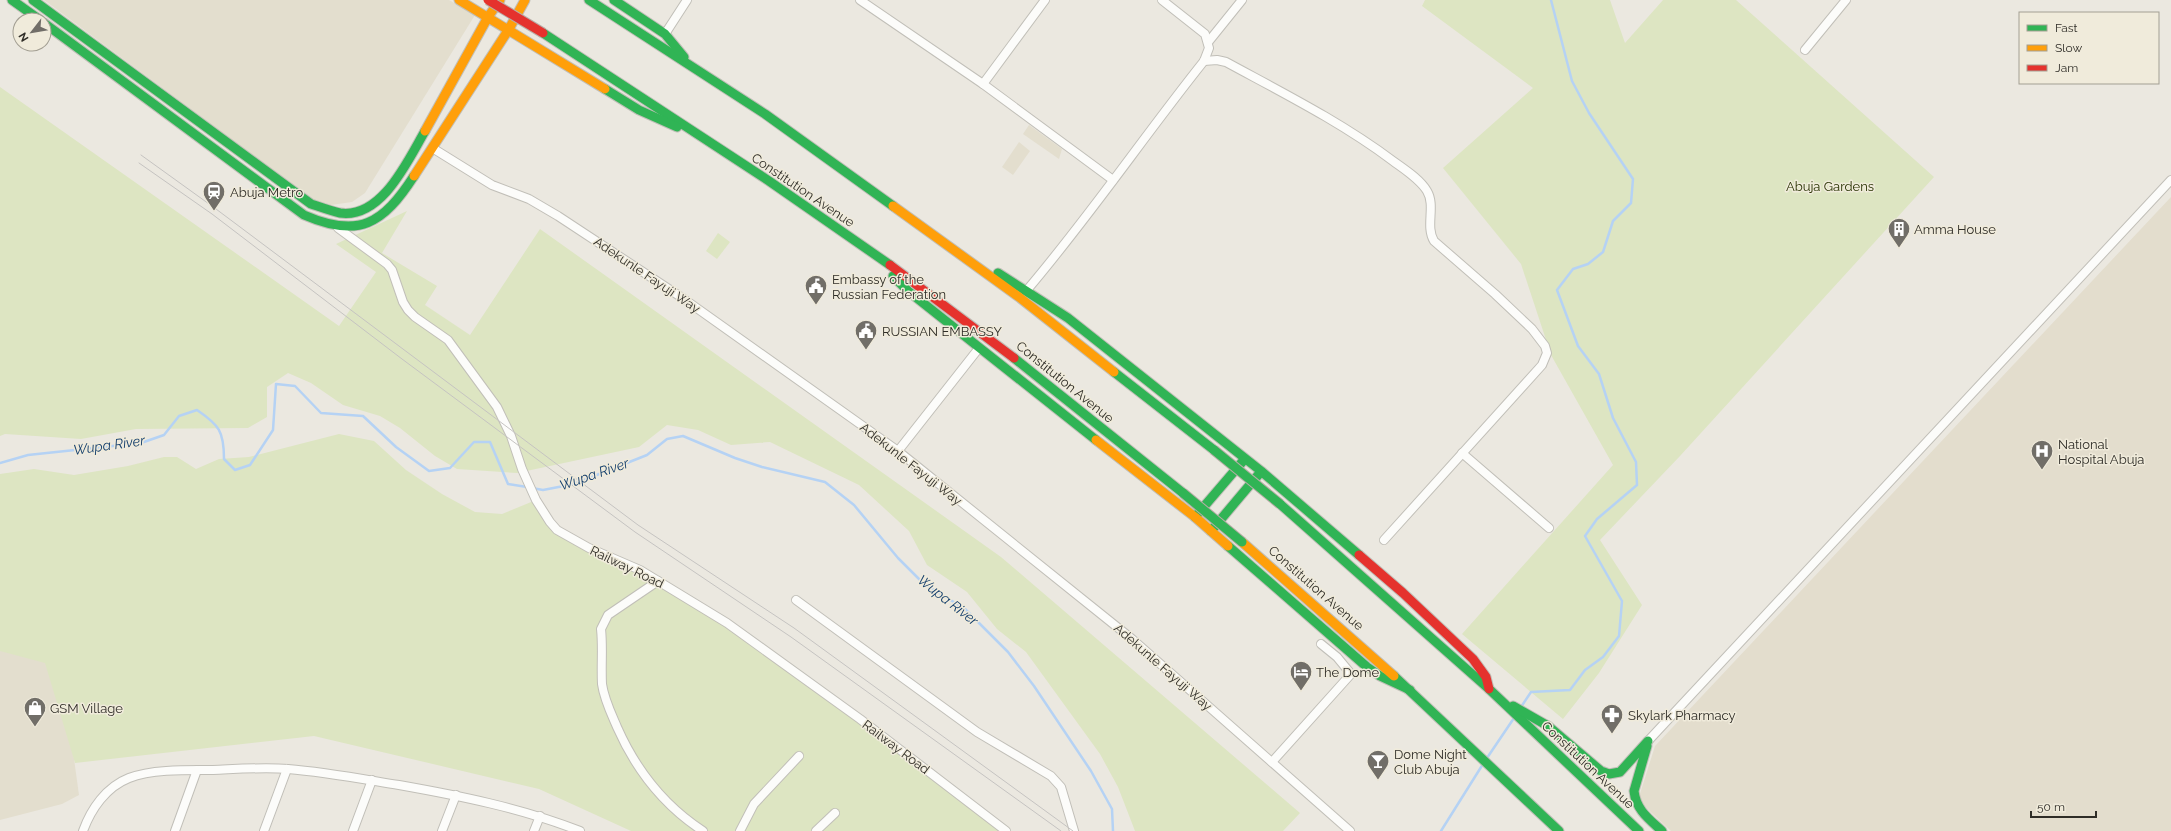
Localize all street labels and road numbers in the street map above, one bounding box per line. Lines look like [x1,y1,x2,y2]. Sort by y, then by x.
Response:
street label: Constitution Avenue [749,150,858,230]
street label: Adekunle Fayuji Way [591,234,703,316]
street label: Constitution Avenue [1013,338,1117,426]
street label: Adekunle Fayuji Way [857,420,965,508]
street label: Railway Road [588,543,666,591]
street label: Constitution Avenue [1265,543,1367,634]
street label: Adekunle Fayuji Way [1111,620,1215,714]
street label: Railway Road [859,717,933,777]
street label: Constitution Avenue [1539,718,1638,812]

